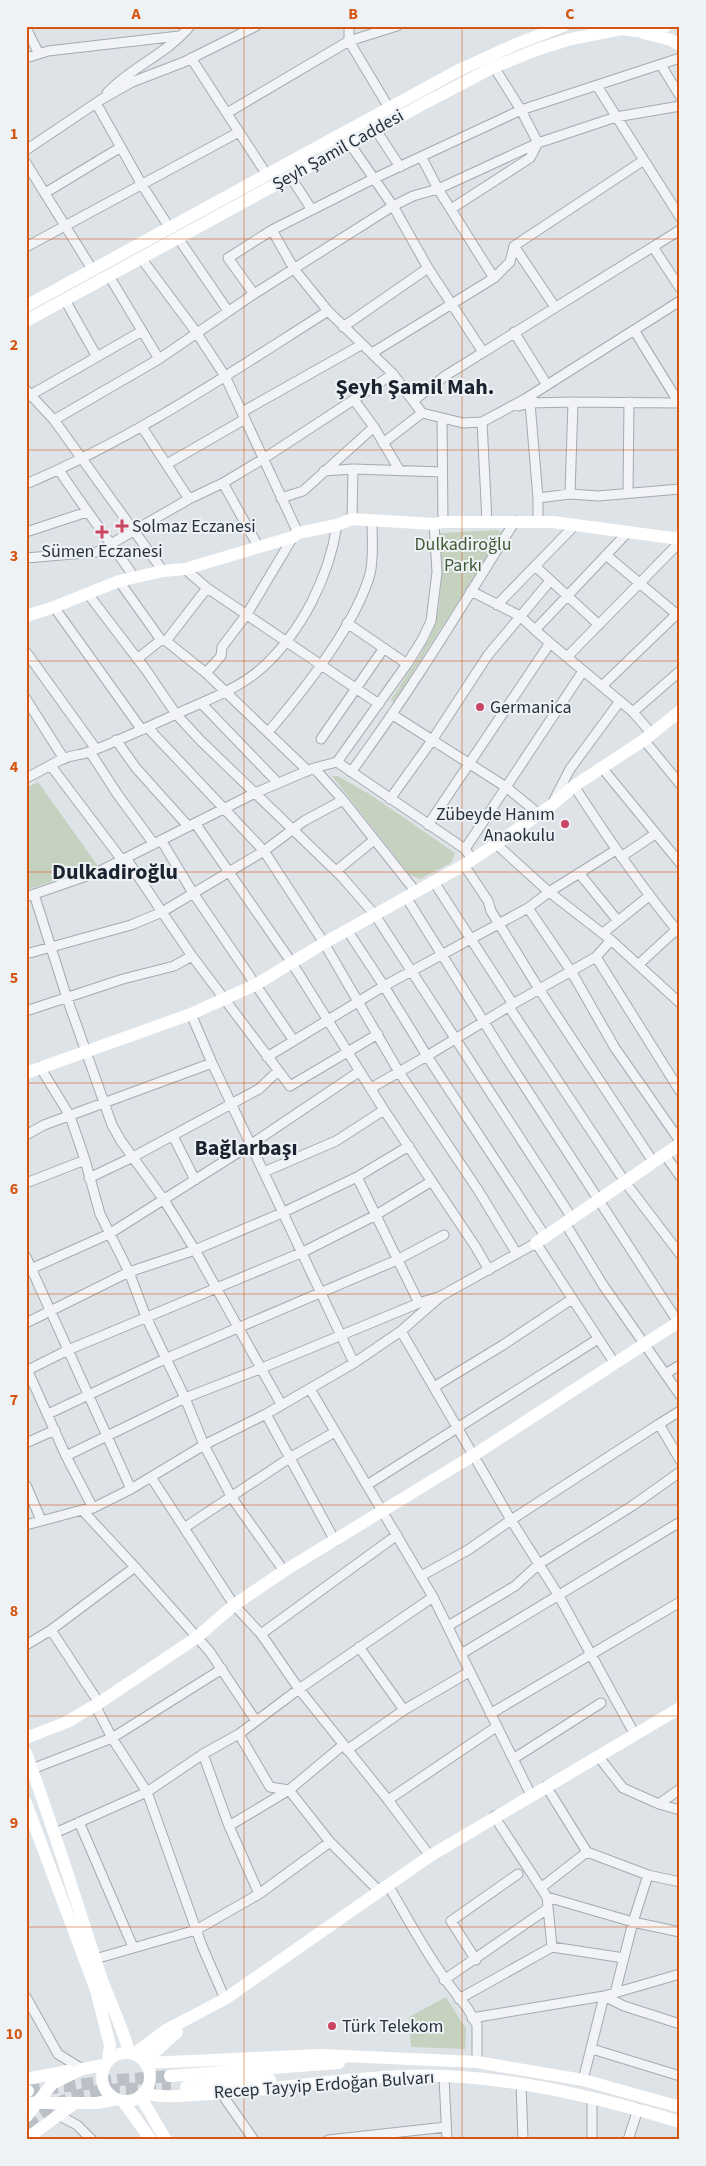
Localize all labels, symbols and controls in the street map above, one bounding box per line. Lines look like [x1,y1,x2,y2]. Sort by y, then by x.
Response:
text: A [130,3,141,25]
text: B [348,3,358,25]
text: C [565,3,575,25]
street label: Şeyh Şamil Caddesi [268,103,408,197]
text: 1 [10,123,18,145]
text: 2 [10,334,18,356]
district label: Şeyh Şamil Mah. [336,371,494,403]
place label: Solmaz Eczanesi [132,514,256,539]
marker: Solmaz Eczanesi [116,520,128,532]
marker: Sümen Eczanesi [96,526,108,538]
park label: Dulkadiroğlu Parkı [415,532,511,578]
place label: Sümen Eczanesi [41,539,163,564]
text: 3 [10,545,18,567]
place label: Germanica [490,695,572,720]
marker: Germanica [474,701,486,713]
text: 4 [10,756,19,778]
place label: Zübeyde Hanım Anaokulu [436,802,555,848]
marker: Zübeyde Hanım Anaokulu [559,818,571,830]
district label: Dulkadiroğlu [52,856,178,888]
text: 5 [10,967,18,989]
district label: Bağlarbaşı [194,1132,298,1164]
text: 6 [10,1178,18,1200]
text: 7 [10,1389,18,1411]
text: 8 [10,1600,18,1622]
text: 9 [10,1812,18,1834]
place label: Türk Telekom [342,2014,444,2039]
marker: Türk Telekom [326,2020,338,2032]
text: 10 [6,2023,22,2045]
street label: Recep Tayyip Erdoğan Bulvarı [213,2065,435,2105]

